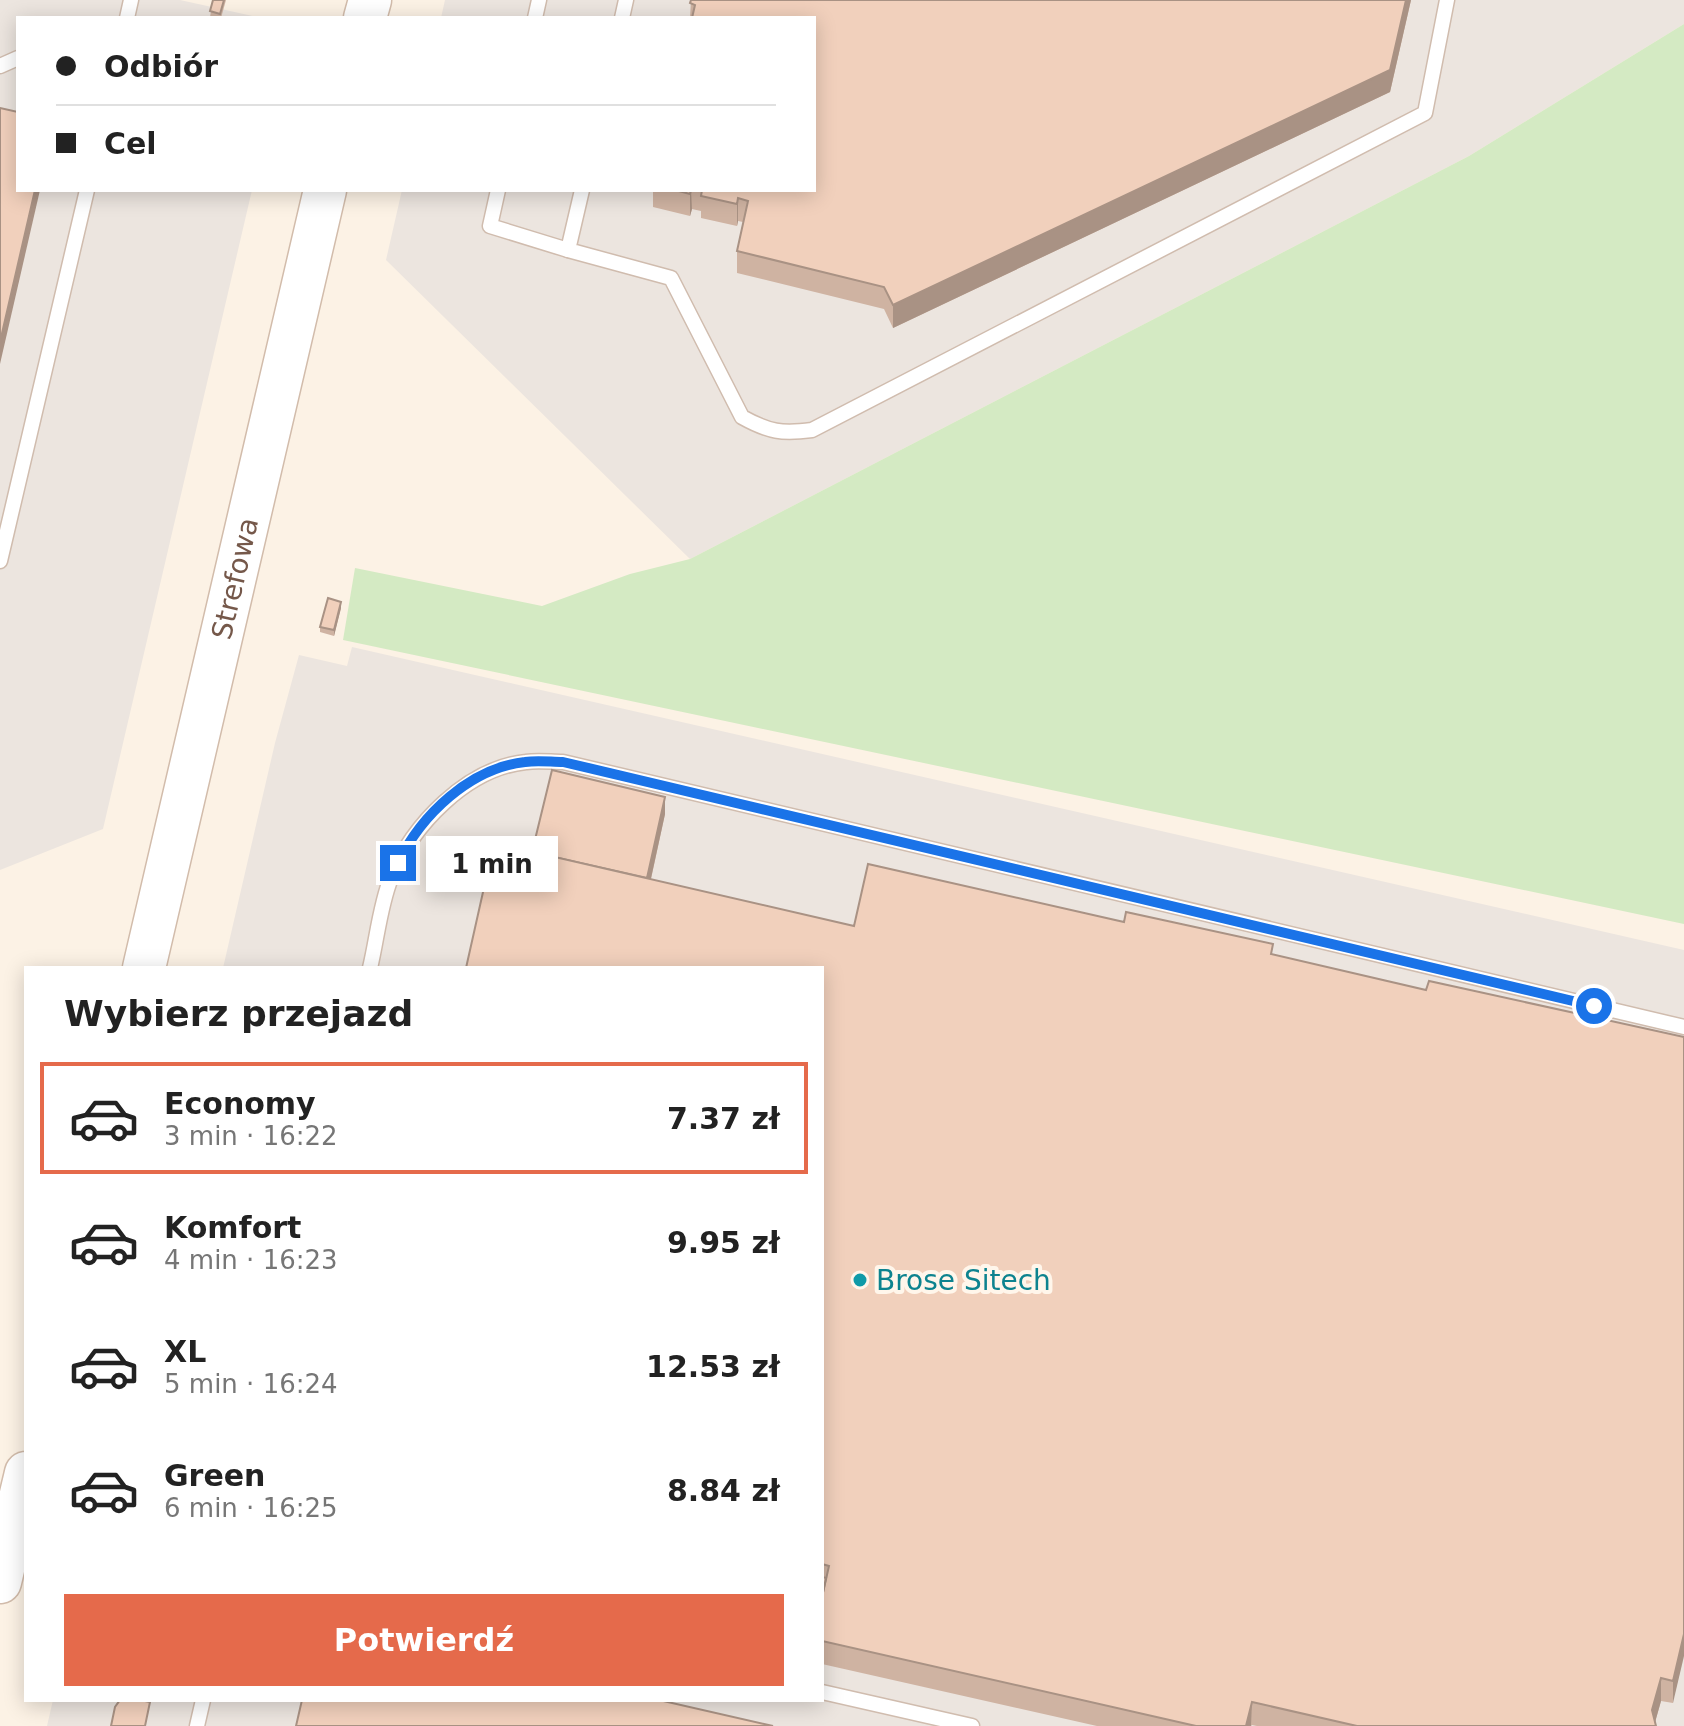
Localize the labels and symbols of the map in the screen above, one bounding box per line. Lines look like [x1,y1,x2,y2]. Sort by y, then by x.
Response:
street label: Strefowa [205,514,265,643]
callout: 1 min [426,835,558,891]
route end [380,845,416,881]
route start [1576,988,1612,1024]
place label: Brose Sitech [876,1264,1051,1297]
marker: Brose Sitech [851,1271,869,1289]

